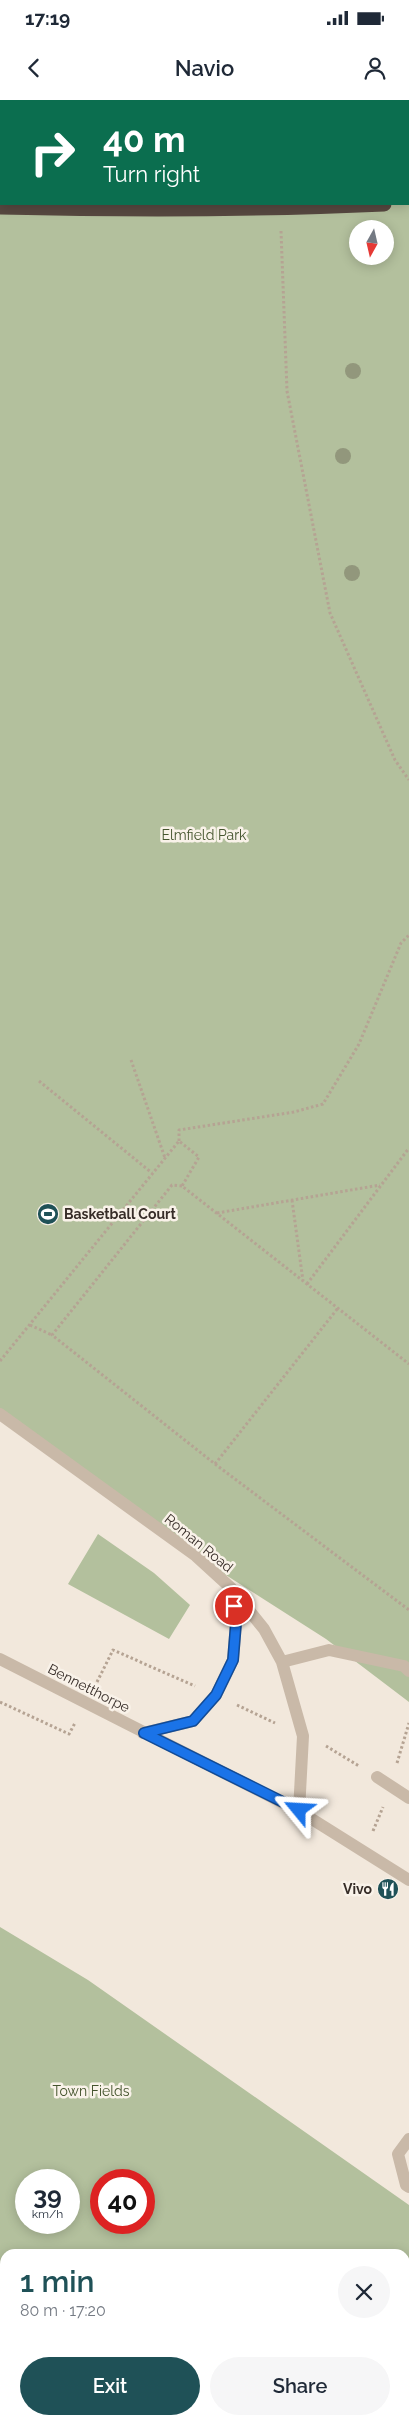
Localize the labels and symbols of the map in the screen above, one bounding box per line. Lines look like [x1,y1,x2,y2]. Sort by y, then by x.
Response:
north arrow [349,220,394,265]
park label: Elmfield Park [161,827,247,843]
sports icon: Basketball Court [36,1202,60,1226]
place label: Basketball Court [64,1206,176,1222]
street label: Roman Road [162,1511,236,1575]
pin [213,1585,255,1627]
street label: Bennetthorpe [45,1661,133,1715]
position arrow [272,1783,324,1835]
restaurant icon: Vivo [376,1877,400,1901]
place label: Vivo [343,1881,373,1897]
park label: Town Fields [53,2083,130,2099]
speed limit sign: 40 [90,2169,155,2234]

